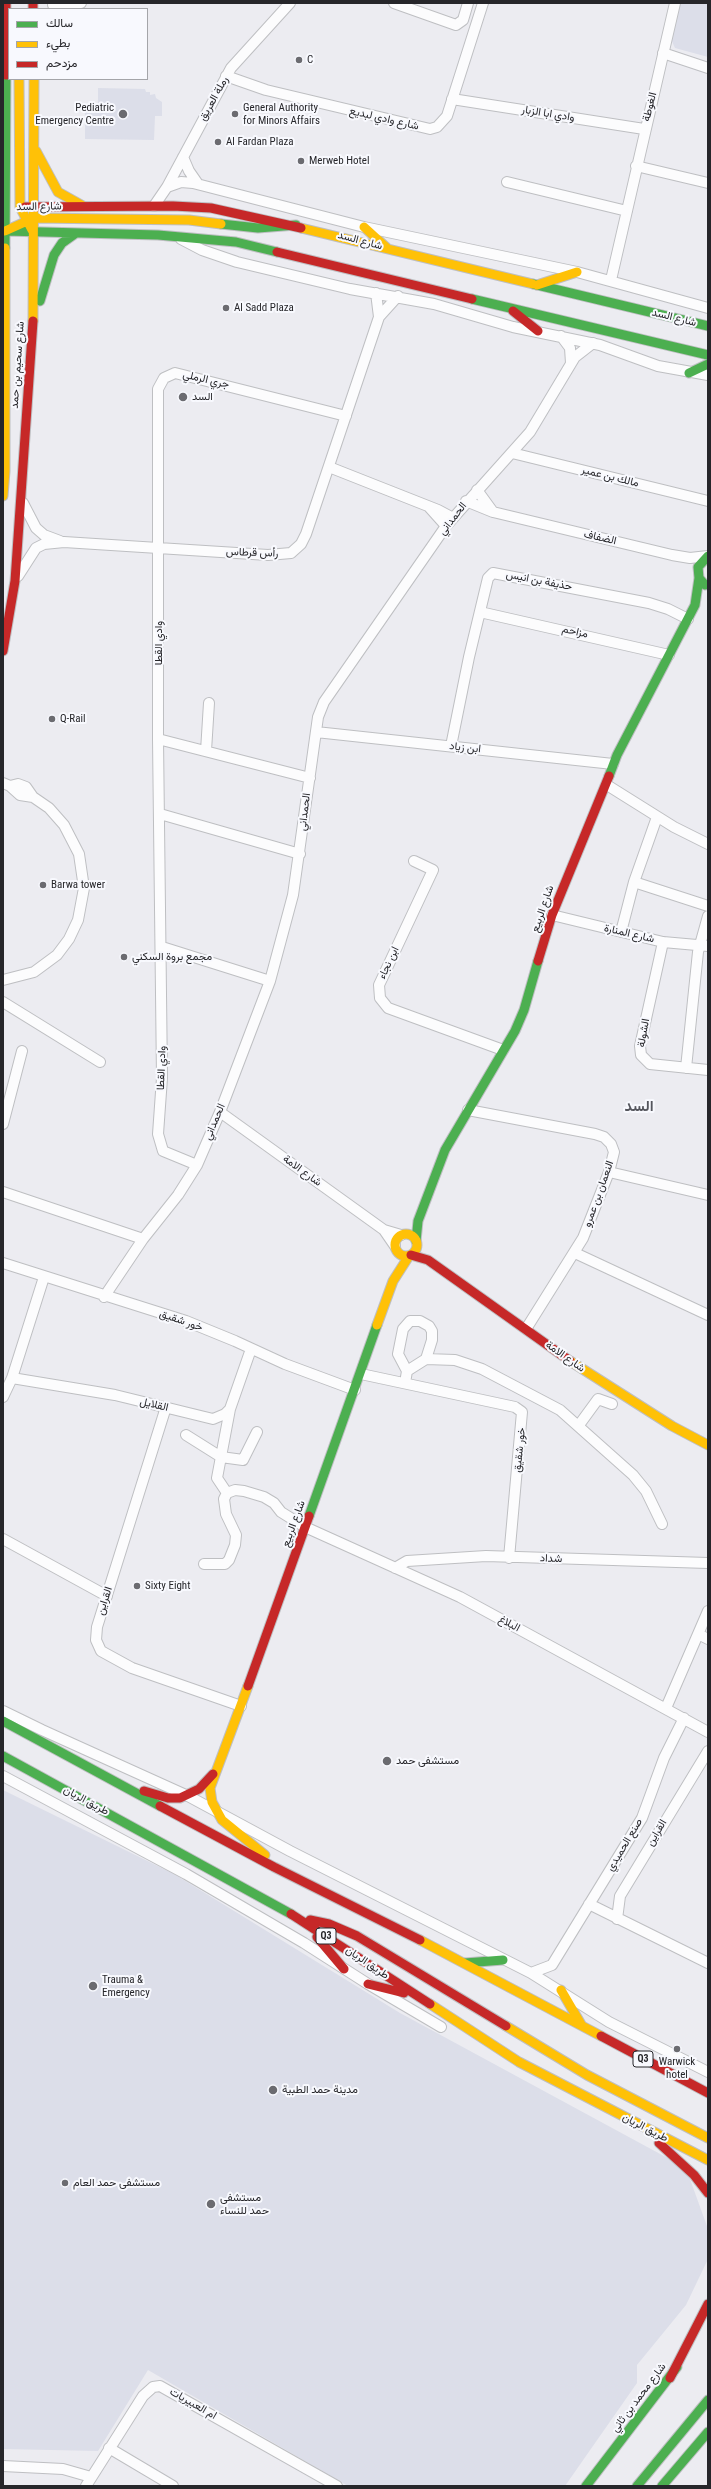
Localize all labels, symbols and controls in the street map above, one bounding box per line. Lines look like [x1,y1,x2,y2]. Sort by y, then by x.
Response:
legend [8,8,148,80]
text: سالك [46,16,73,30]
text: بطيء [46,36,70,50]
place label: C [307,53,313,67]
marker: C [294,55,304,65]
text: مزدحم [46,56,77,70]
street label: رملة العريق [196,75,232,123]
street label: الغوطة [640,91,660,123]
place label: Pediatric Emergency Centre [35,101,114,127]
place label: General Authority for Minors Affairs [243,101,320,127]
street label: وادي ابا الزبار [520,103,576,125]
street label: شارع وادي لبديع [348,105,420,133]
marker: Pediatric Emergency Centre [117,108,129,120]
marker: General Authority for Minors Affairs [230,109,240,119]
place label: Al Fardan Plaza [226,135,294,149]
marker: Al Fardan Plaza [213,137,223,147]
place label: Merweb Hotel [309,154,369,168]
marker: Merweb Hotel [296,156,306,166]
street label: شارع السد [16,200,62,214]
street label: شارع السد [336,229,384,253]
place label: Al Sadd Plaza [234,301,294,315]
marker: Al Sadd Plaza [221,303,231,313]
street label: شارع السد [650,306,698,330]
street label: شارع سحيم بن حمد [8,321,28,409]
street label: جري الرملي [181,368,231,392]
place label: السد [192,390,213,404]
marker: السد [177,391,189,403]
street label: مالك بن عمير [580,463,640,491]
street label: الحمداني [436,500,470,538]
street label: الضفاف [582,528,618,548]
street label: رأس قرطاس [226,545,278,561]
street label: حذيفة بن انيس [505,568,573,594]
street label: وادي القطا [152,621,166,665]
street label: مزاحم [561,623,589,641]
place label: Q-Rail [60,712,85,726]
marker: Q-Rail [47,714,57,724]
street label: ابن زياد [449,740,481,756]
street label: الحمداني [296,792,314,832]
place label: Barwa tower [51,878,105,892]
marker: Barwa tower [38,880,48,890]
street label: شارع الربيع [529,884,557,934]
street label: شارع المنارة [603,922,655,946]
street label: ابن نجاء [376,945,402,981]
place label: مجمع بروة السكني [132,950,212,964]
marker: مجمع بروة السكني [119,952,129,962]
street label: الشولة [635,1018,653,1048]
street label: وادي القطا [155,1046,169,1090]
district label: السد [624,1098,654,1116]
street label: الحمداني [201,1102,229,1142]
street label: شارع الامة [280,1152,324,1190]
street label: النعمان بن عمرو [581,1159,617,1229]
street label: خور شقيق [157,1307,205,1335]
street label: شارع الامة [543,1339,587,1375]
street label: القلايل [138,1395,170,1415]
street label: خور شقيق [511,1427,529,1473]
street label: شارع الربيع [279,1499,309,1549]
street label: شداد [540,1552,562,1566]
place label: Sixty Eight [145,1579,190,1593]
marker: Sixty Eight [132,1581,142,1591]
street label: القراين [94,1585,116,1617]
street label: البلاغ [496,1613,522,1635]
place label: مستشفى حمد [396,1754,459,1768]
marker: مستشفى حمد [381,1755,393,1767]
street label: طريق الريان [61,1784,111,1818]
street label: صنع الحميدي [604,1816,646,1874]
street label: القراين [644,1817,670,1849]
road number: Q3 [316,1928,336,1944]
street label: طريق الريان [343,1944,391,1982]
place label: Trauma & Emergency [102,1973,150,1999]
marker: Trauma & Emergency [87,1980,99,1992]
marker: Warwick hotel [672,2044,682,2054]
road number: Q3 [633,2051,653,2067]
place label: Warwick hotel [659,2055,695,2081]
place label: مدينة حمد الطبية [282,2083,358,2097]
marker: مدينة حمد الطبية [267,2084,279,2096]
street label: طريق الريان [620,2111,670,2145]
place label: مستشفى حمد العام [73,2176,160,2190]
marker: مستشفى حمد العام [60,2178,70,2188]
place label: مستشفى حمد للنساء [220,2191,269,2217]
marker: مستشفى حمد للنساء [205,2198,217,2210]
street label: شارع محمد بن ثاني [609,2361,669,2435]
street label: ام العبيريات [167,2385,219,2423]

